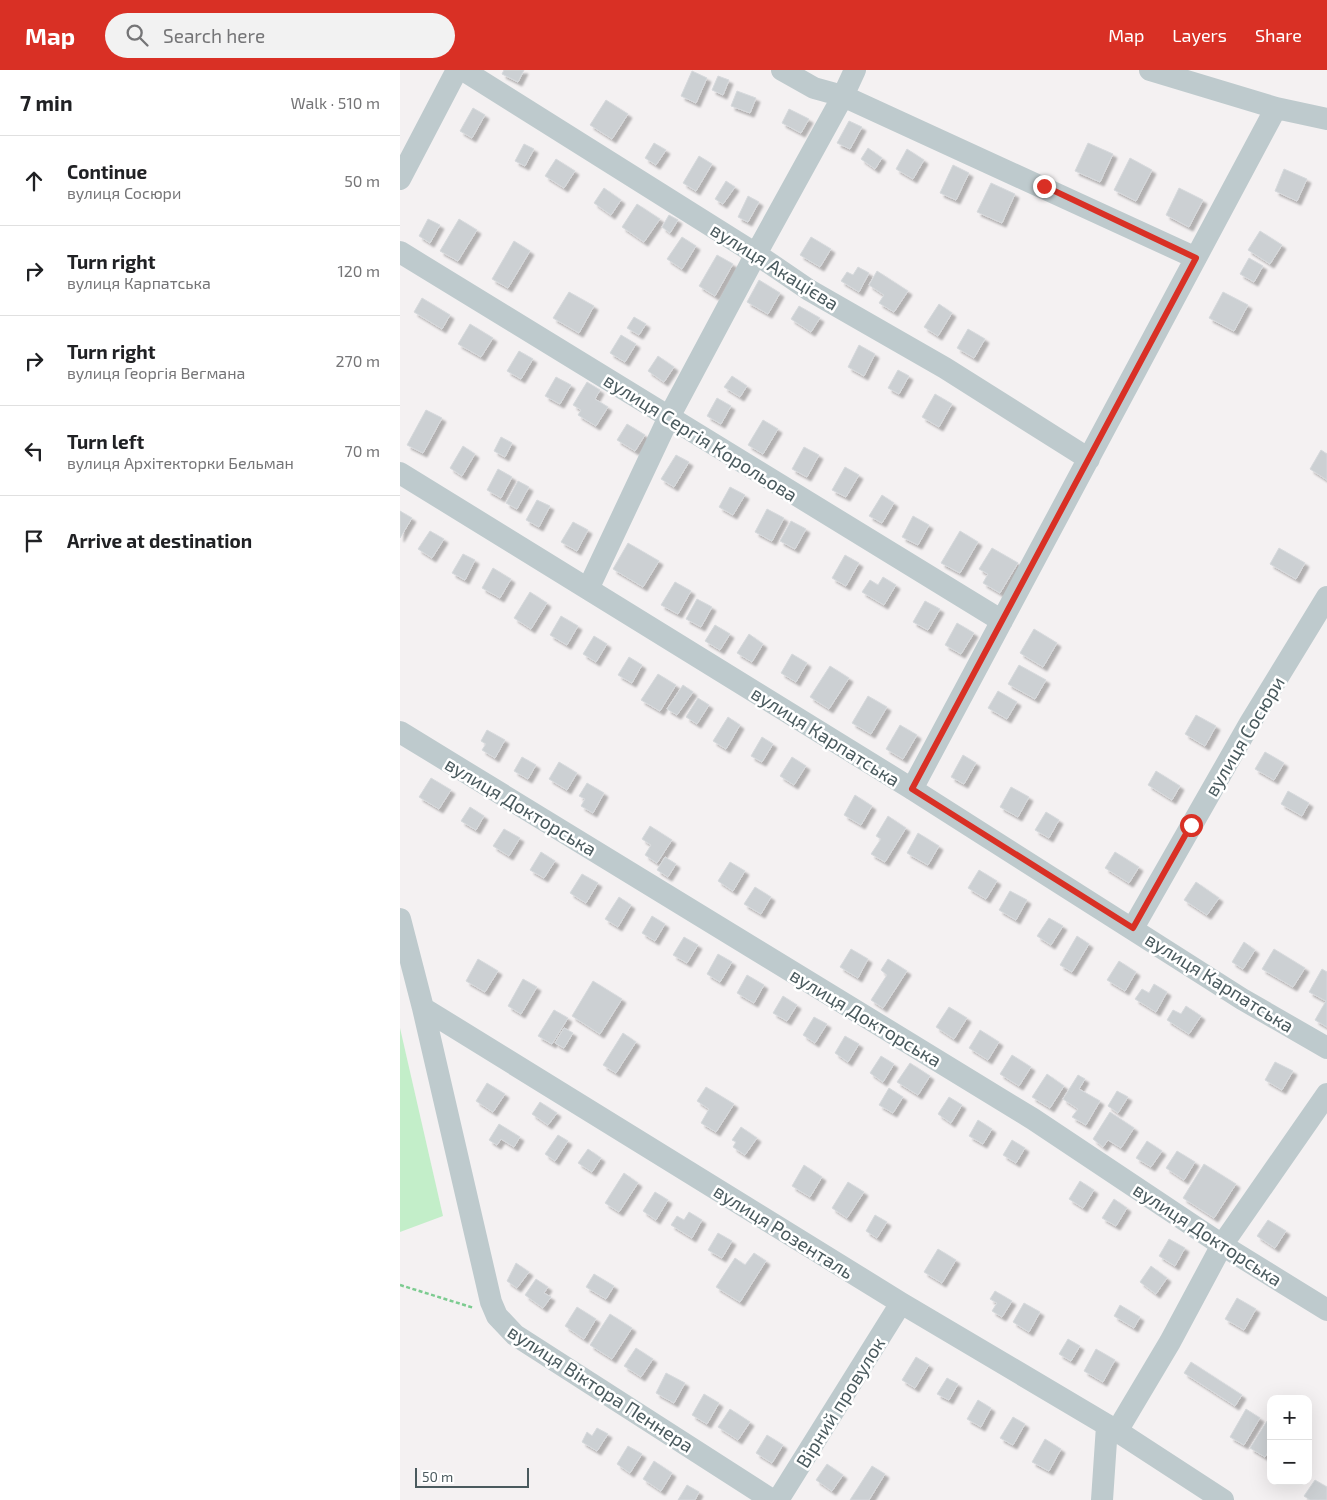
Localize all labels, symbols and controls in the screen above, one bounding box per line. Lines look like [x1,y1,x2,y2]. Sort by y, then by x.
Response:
search box [105,13,455,58]
text: Map [25,21,75,50]
icon: search [123,21,151,49]
text: Search here [163,24,265,47]
text: Map [1108,24,1144,46]
text: Layers [1172,24,1227,46]
text: Share [1255,24,1302,46]
text: 7 min [20,90,73,115]
text: Walk · 510 m [290,93,380,112]
text: Continue [67,160,147,183]
icon: ahead [20,167,48,195]
text: 50 m [344,171,380,190]
route end [1033,175,1056,198]
text: вулиця Сосюри [67,183,181,202]
street label: вулиця Акацієва [706,217,843,315]
text: Turn right [67,250,155,273]
icon: right [20,257,48,285]
text: 120 m [337,261,380,280]
text: вулиця Карпатська [67,273,211,292]
text: Turn right [67,340,155,363]
icon: right [20,347,48,375]
text: 270 m [336,351,380,370]
text: вулиця Георгія Вегмана [67,363,245,382]
street label: вулиця Сергія Корольова [599,368,802,507]
text: Turn left [67,430,144,453]
icon: left [20,437,48,465]
text: 70 m [345,441,380,460]
text: вулиця Архітекторки Бельман [67,453,294,472]
icon: arrive [20,527,48,555]
text: Arrive at destination [67,529,252,552]
street label: вулиця Сосюри [1199,672,1290,801]
street label: вулиця Карпатська [747,681,905,792]
street label: вулиця Докторська [441,752,601,861]
route start [1180,814,1203,837]
street label: вулиця Карпатська [1141,927,1299,1038]
street label: вулиця Докторська [786,963,946,1072]
street label: вулиця Докторська [1129,1177,1287,1292]
street label: вулиця Розенталь [709,1179,858,1284]
street label: вулиця Віктора Пеннера [503,1319,698,1458]
street label: Вірний провулок [791,1332,890,1472]
map controls [1267,1395,1312,1485]
button: + [1267,1395,1312,1440]
button: − [1267,1440,1312,1485]
scale bar [415,1465,529,1488]
text: 50 m [422,1468,453,1485]

